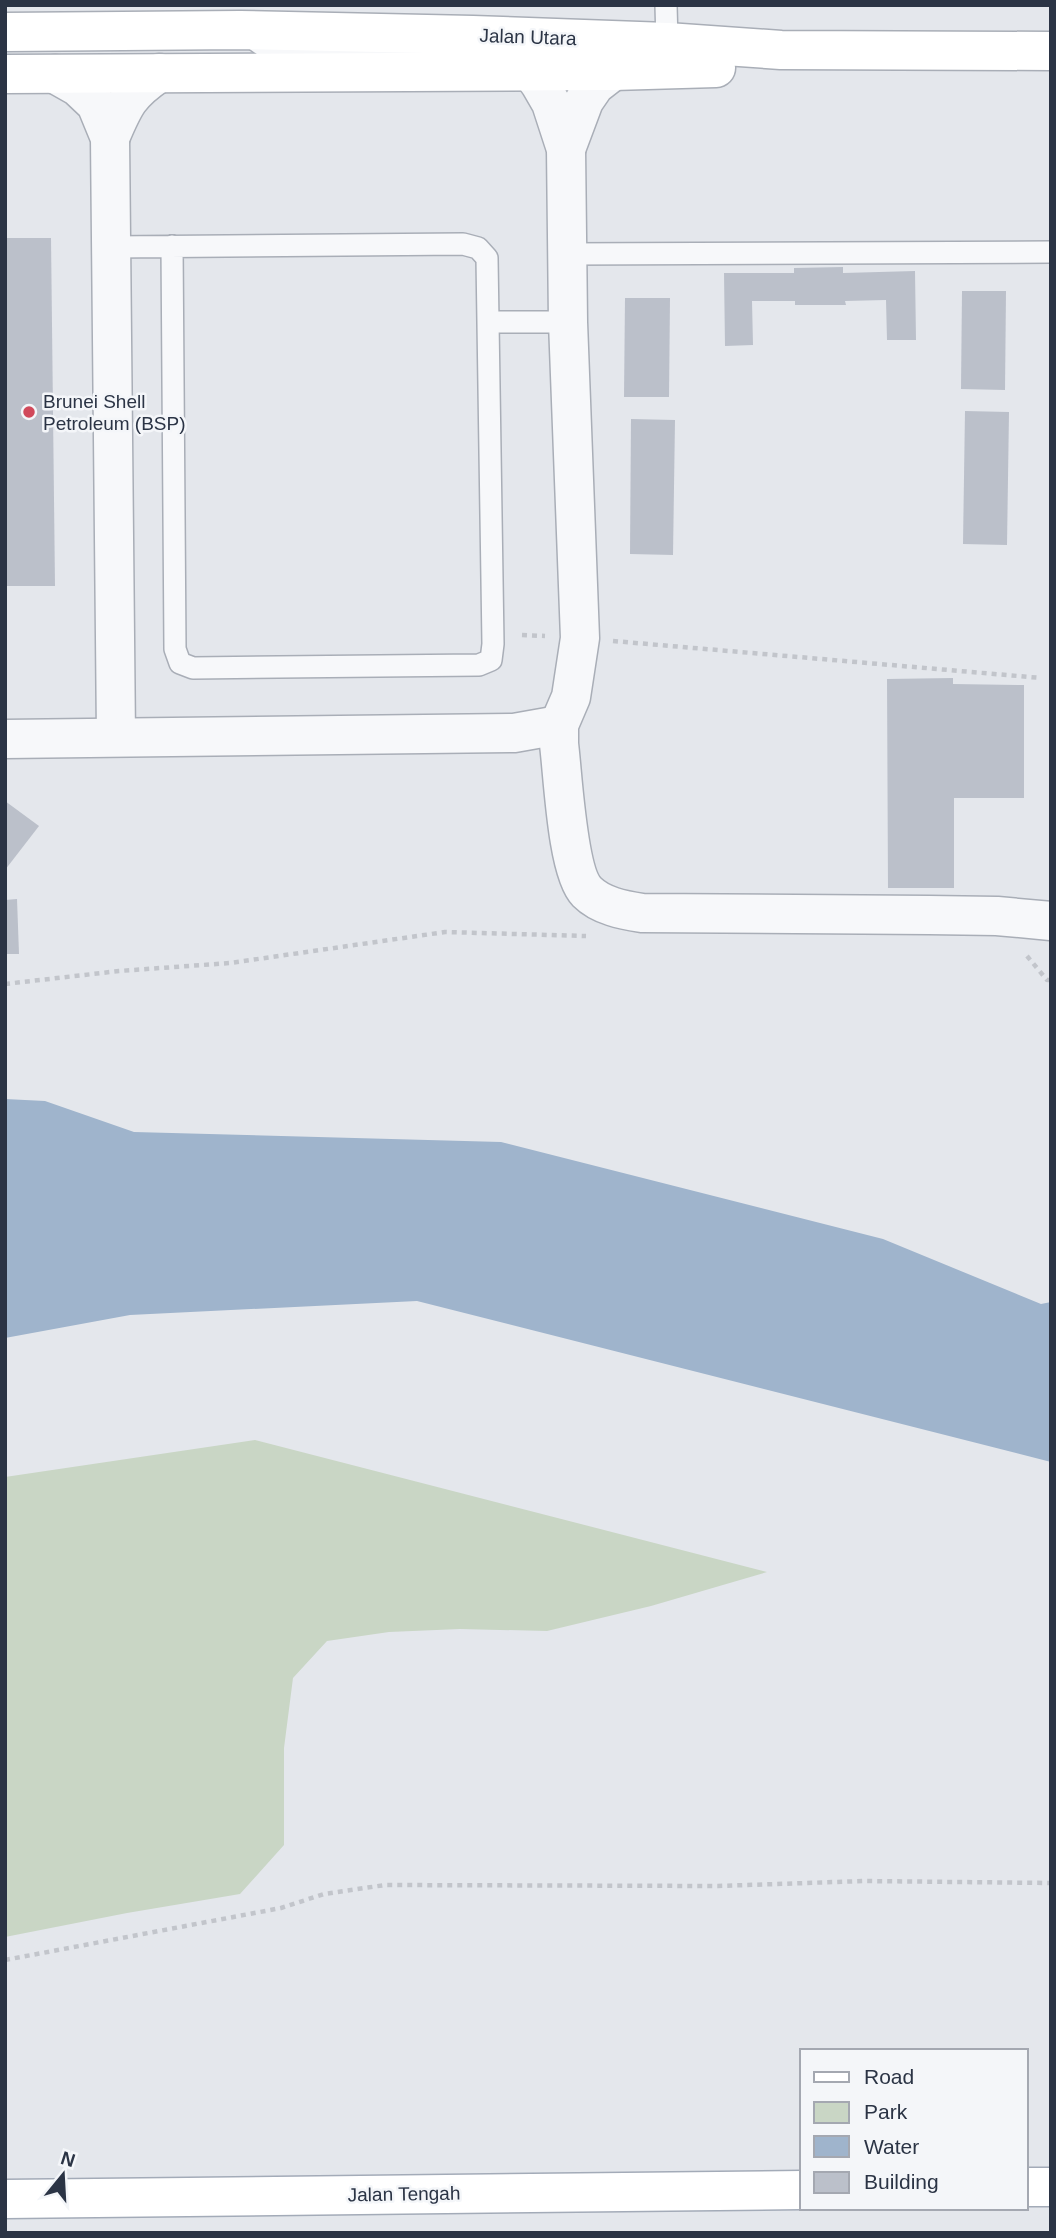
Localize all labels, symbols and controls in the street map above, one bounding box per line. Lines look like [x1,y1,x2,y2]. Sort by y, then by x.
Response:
street label: Jalan Utara [479,25,577,49]
place label: Brunei Shell Petroleum (BSP) [43,391,186,434]
marker: Brunei Shell Petroleum (BSP) [21,404,37,420]
legend [800,2049,1028,2210]
text: Road [864,2065,914,2088]
text: Park [864,2100,908,2123]
text: Water [864,2135,919,2158]
north arrow [28,2140,98,2210]
text: N [58,2147,78,2171]
text: Building [864,2170,939,2193]
street label: Jalan Tengah [347,2183,461,2205]

